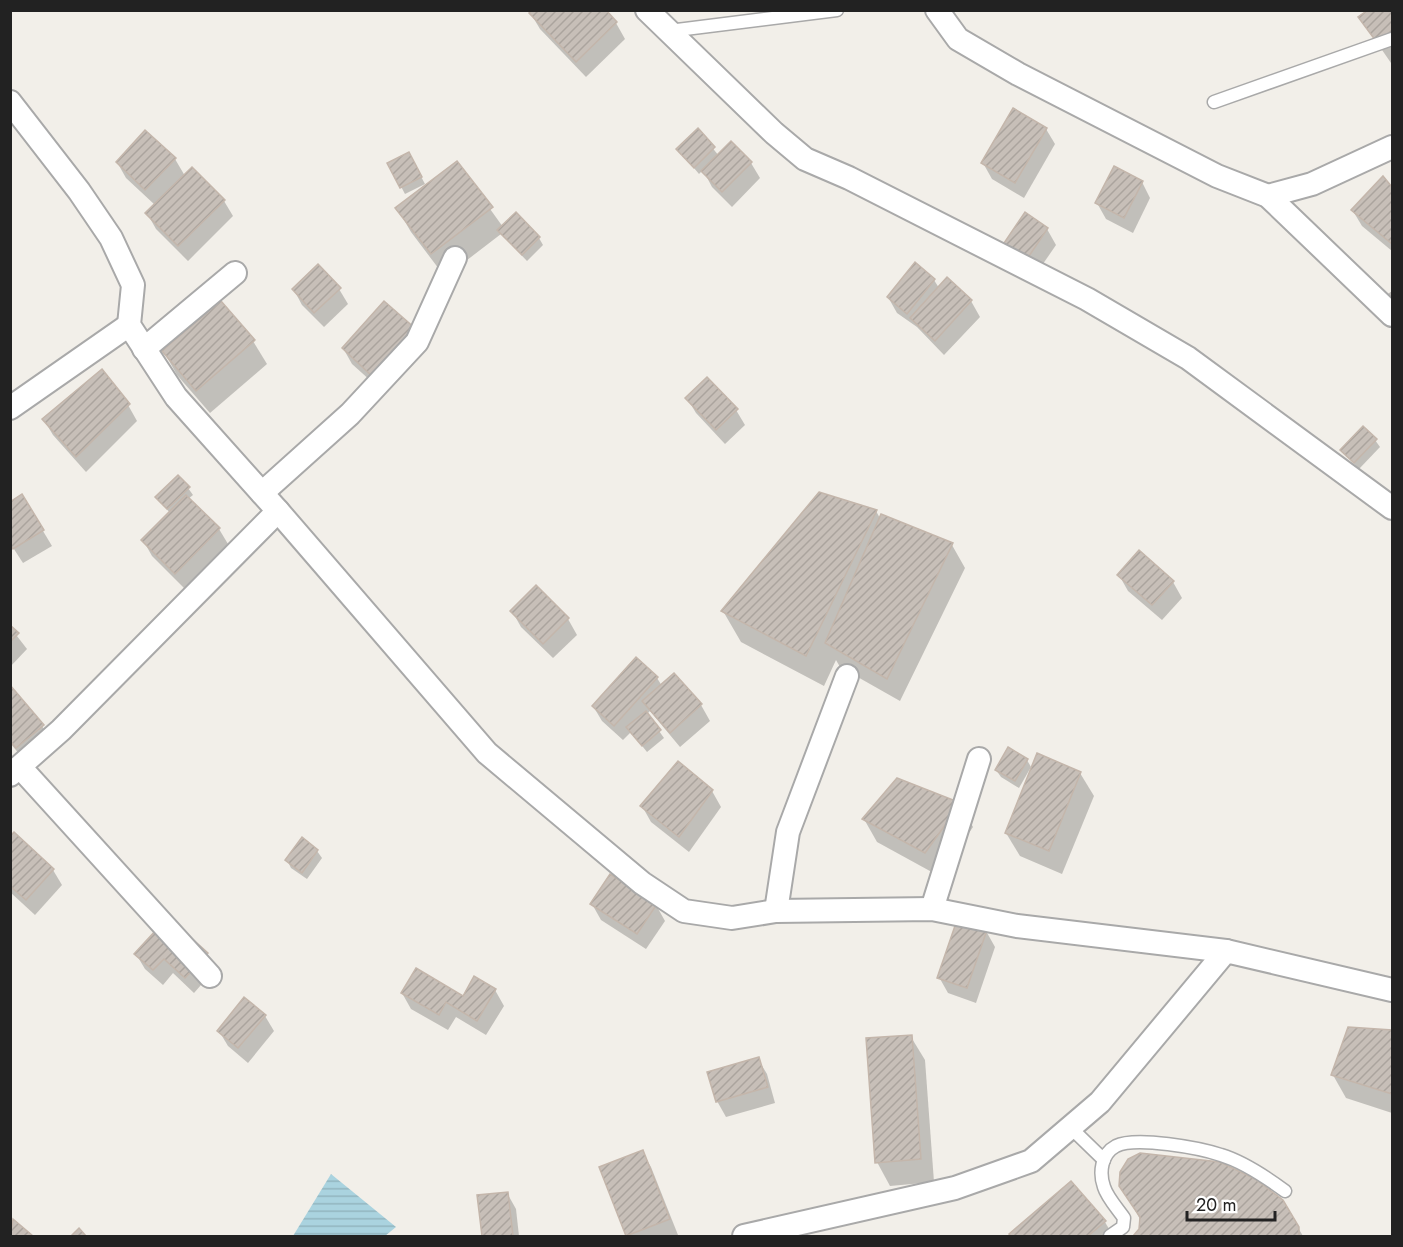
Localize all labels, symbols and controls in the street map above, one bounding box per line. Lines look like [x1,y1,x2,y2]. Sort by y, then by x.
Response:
scale bar [1187,1184,1276,1222]
text: 20 m [1196,1192,1236,1218]

